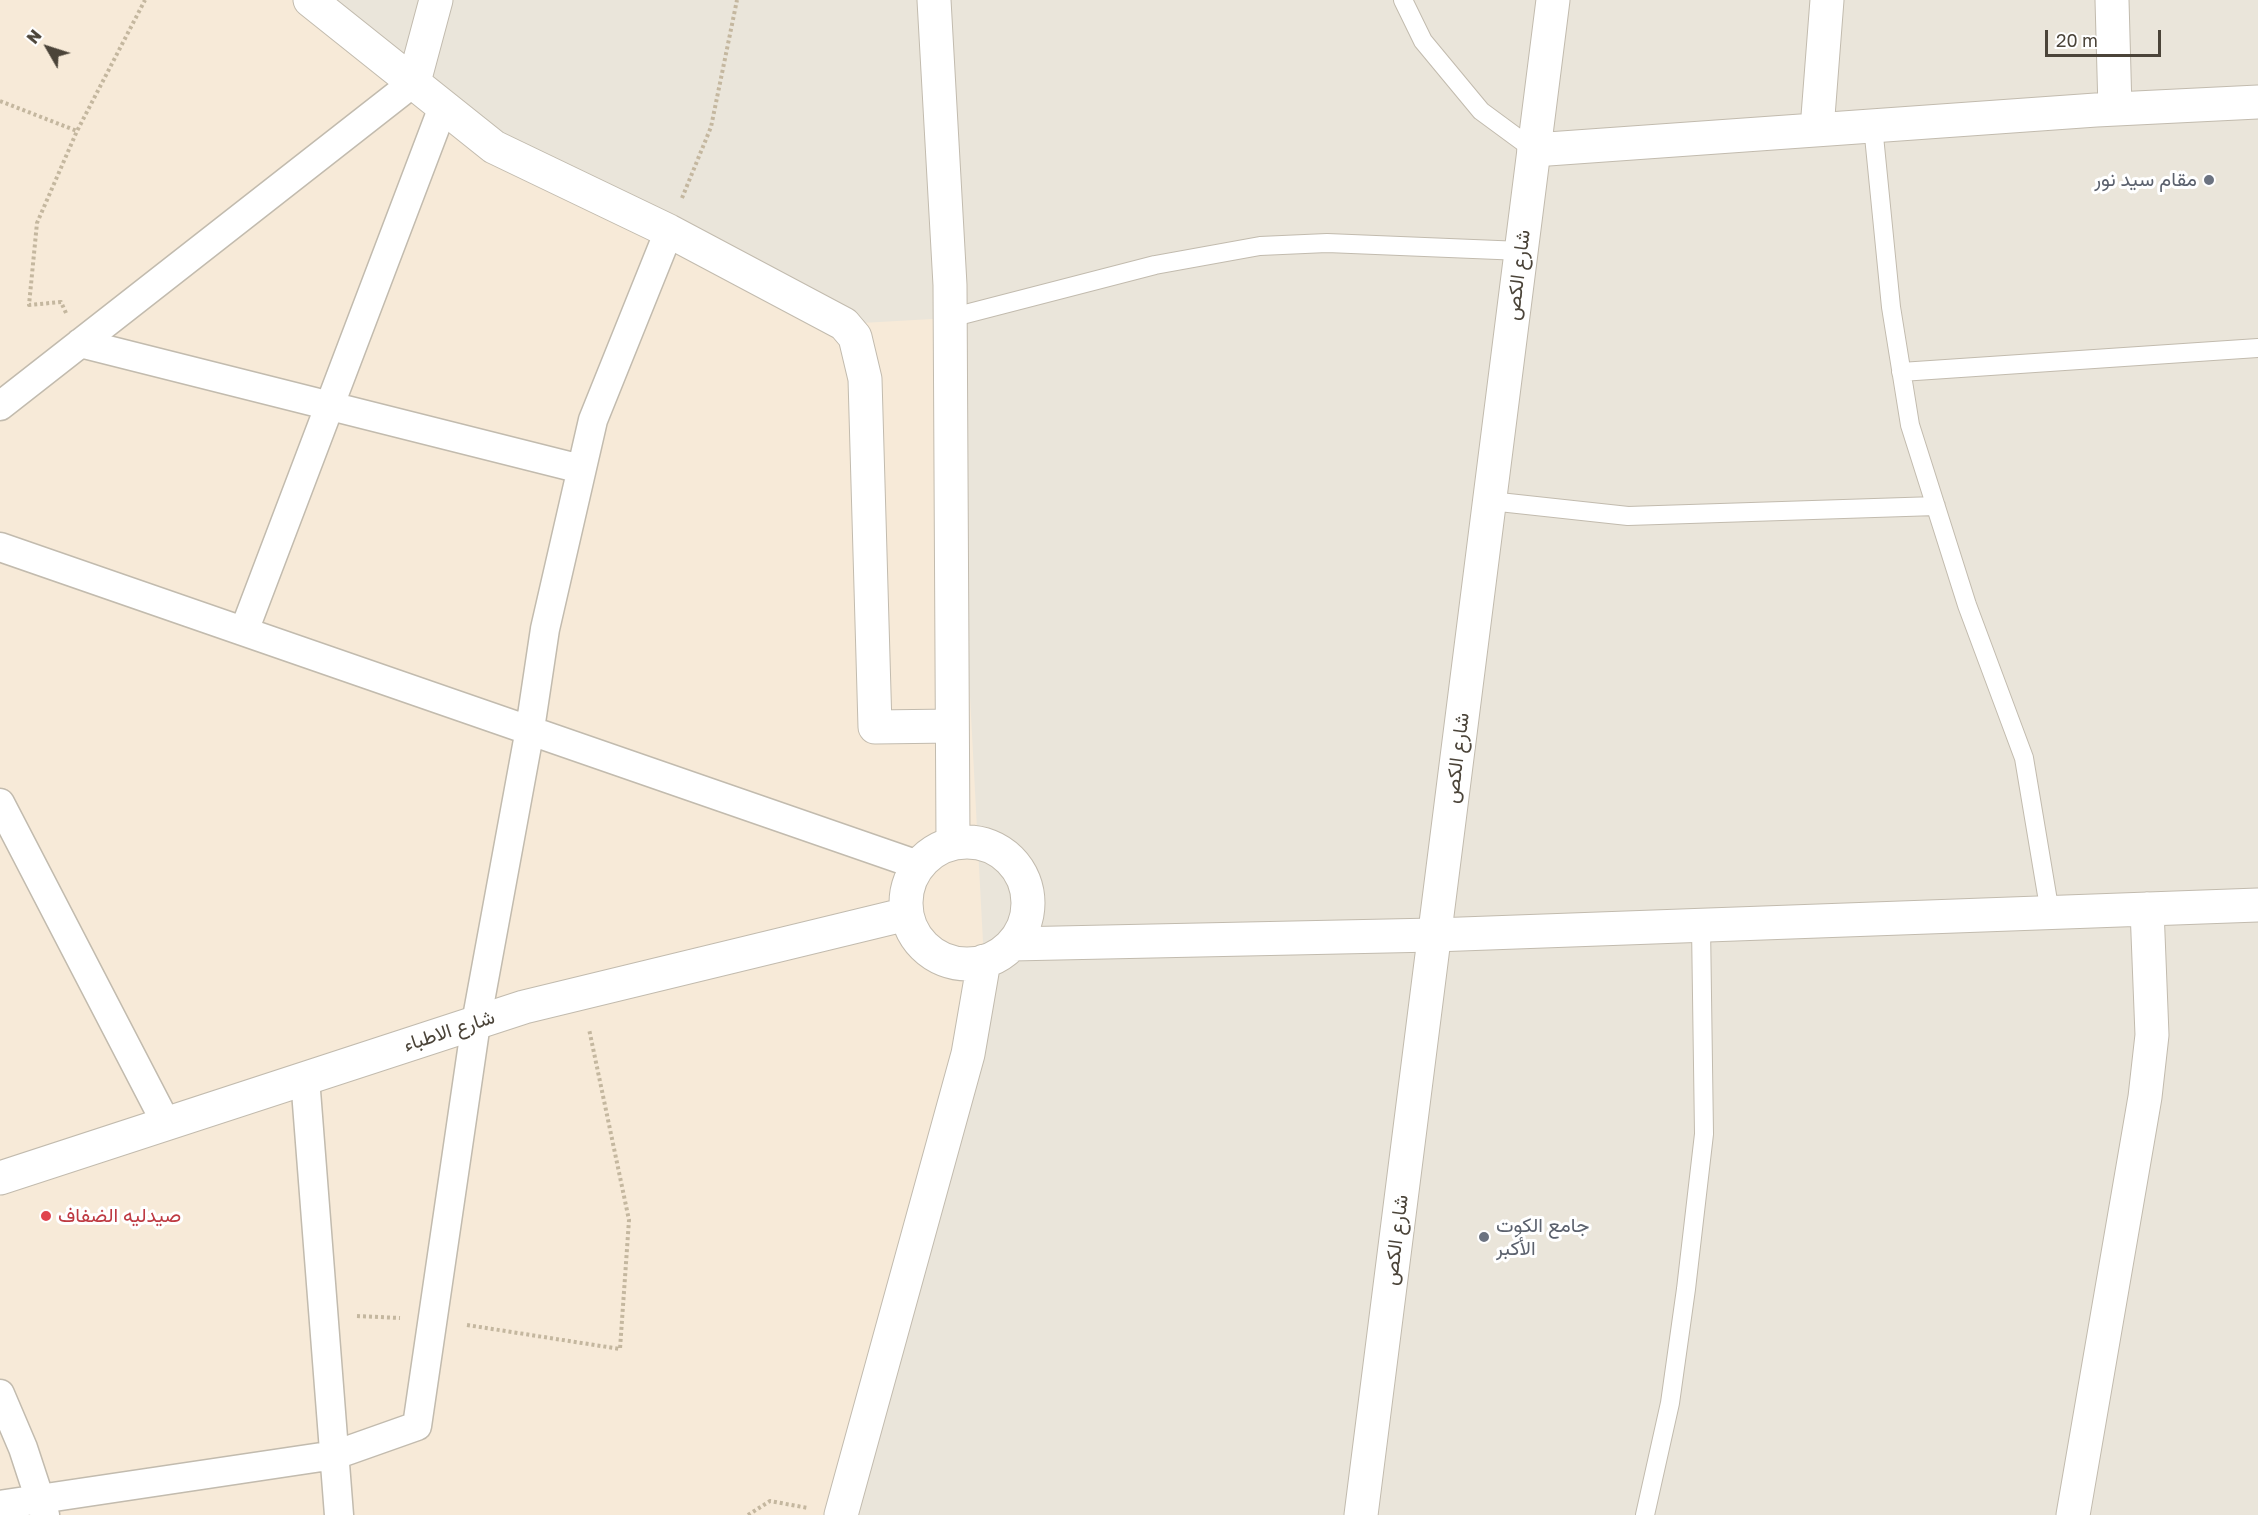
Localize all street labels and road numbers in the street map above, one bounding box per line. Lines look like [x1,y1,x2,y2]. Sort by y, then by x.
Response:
street label: شارع الكص [1501,228,1535,322]
street label: شارع الكص [1440,711,1474,805]
street label: شارع الاطباء [400,1005,498,1057]
street label: شارع الكص [1379,1193,1413,1287]

